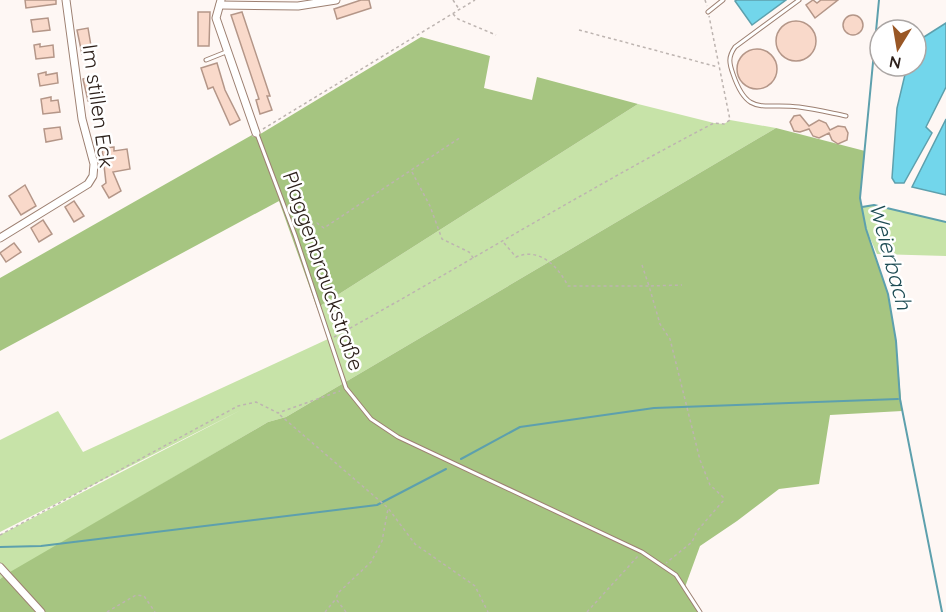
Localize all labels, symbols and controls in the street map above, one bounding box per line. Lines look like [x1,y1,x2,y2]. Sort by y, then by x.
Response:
north arrow [868,18,928,78]
street label: Im stillen Eck [77,42,121,169]
text: N [887,52,903,74]
street label: Plaggenbrauckstraße [278,168,370,374]
water label: Weierbach [863,199,919,313]

